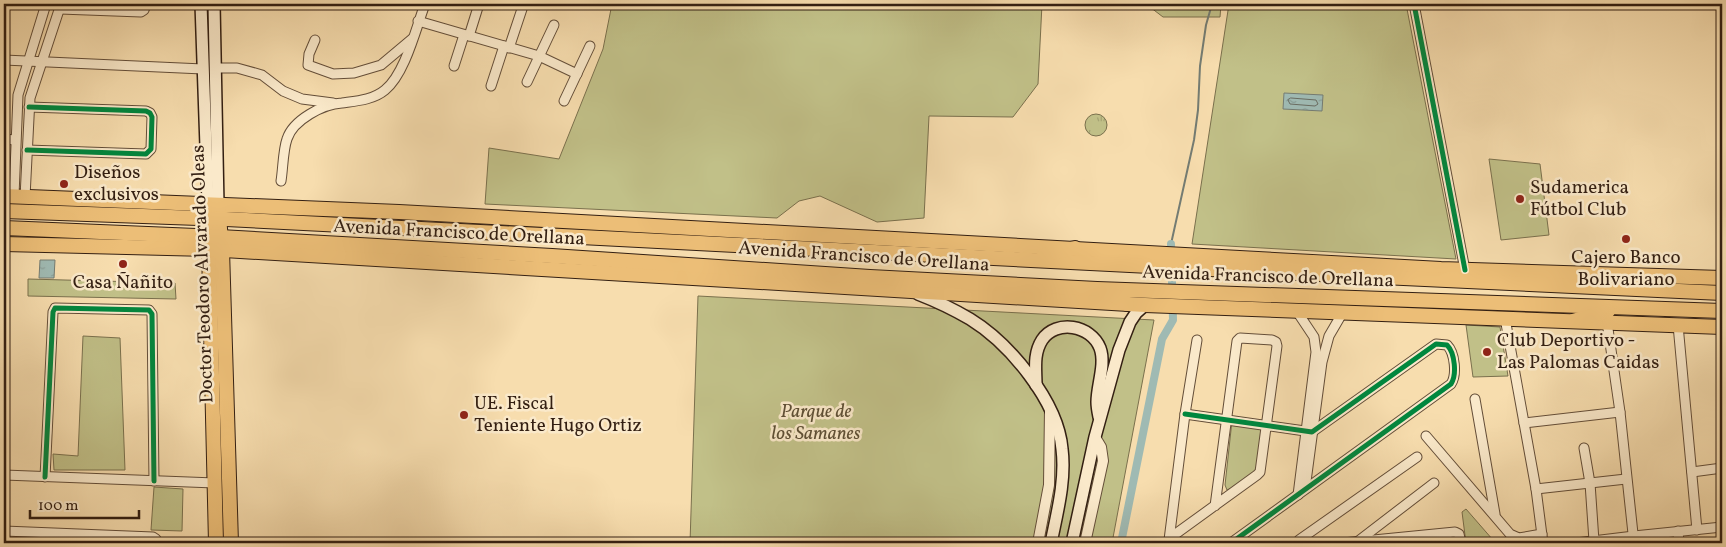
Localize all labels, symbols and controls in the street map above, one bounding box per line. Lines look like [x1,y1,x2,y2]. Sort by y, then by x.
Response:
street label: Doctor Teodoro Alvarado Oleas [185,144,221,404]
place label: Diseños exclusivos [74,160,159,208]
place label: Sudamerica Fútbol Club [1530,175,1629,223]
marker: Diseños exclusivos [58,178,70,190]
marker: Sudamerica Fútbol Club [1514,193,1526,205]
street label: Avenida Francisco de Orellana [333,213,585,253]
marker: Cajero Banco Bolivariano [1620,233,1632,245]
street label: Avenida Francisco de Orellana [738,235,990,279]
place label: Cajero Banco Bolivariano [1571,245,1681,293]
marker: Casa Ñañito [117,258,129,270]
street label: Avenida Francisco de Orellana [1142,260,1394,294]
place label: Casa Ñañito [73,270,173,296]
place label: Club Deportivo - Las Palomas Caidas [1497,328,1659,376]
marker: Club Deportivo - Las Palomas Caidas [1481,346,1493,358]
place label: UE. Fiscal Teniente Hugo Ortiz [474,391,642,439]
park label: Parque de los Samanes [772,399,860,447]
marker: UE. Fiscal Teniente Hugo Ortiz [458,409,470,421]
scale bar [30,487,139,519]
text: 100 m [38,496,78,517]

